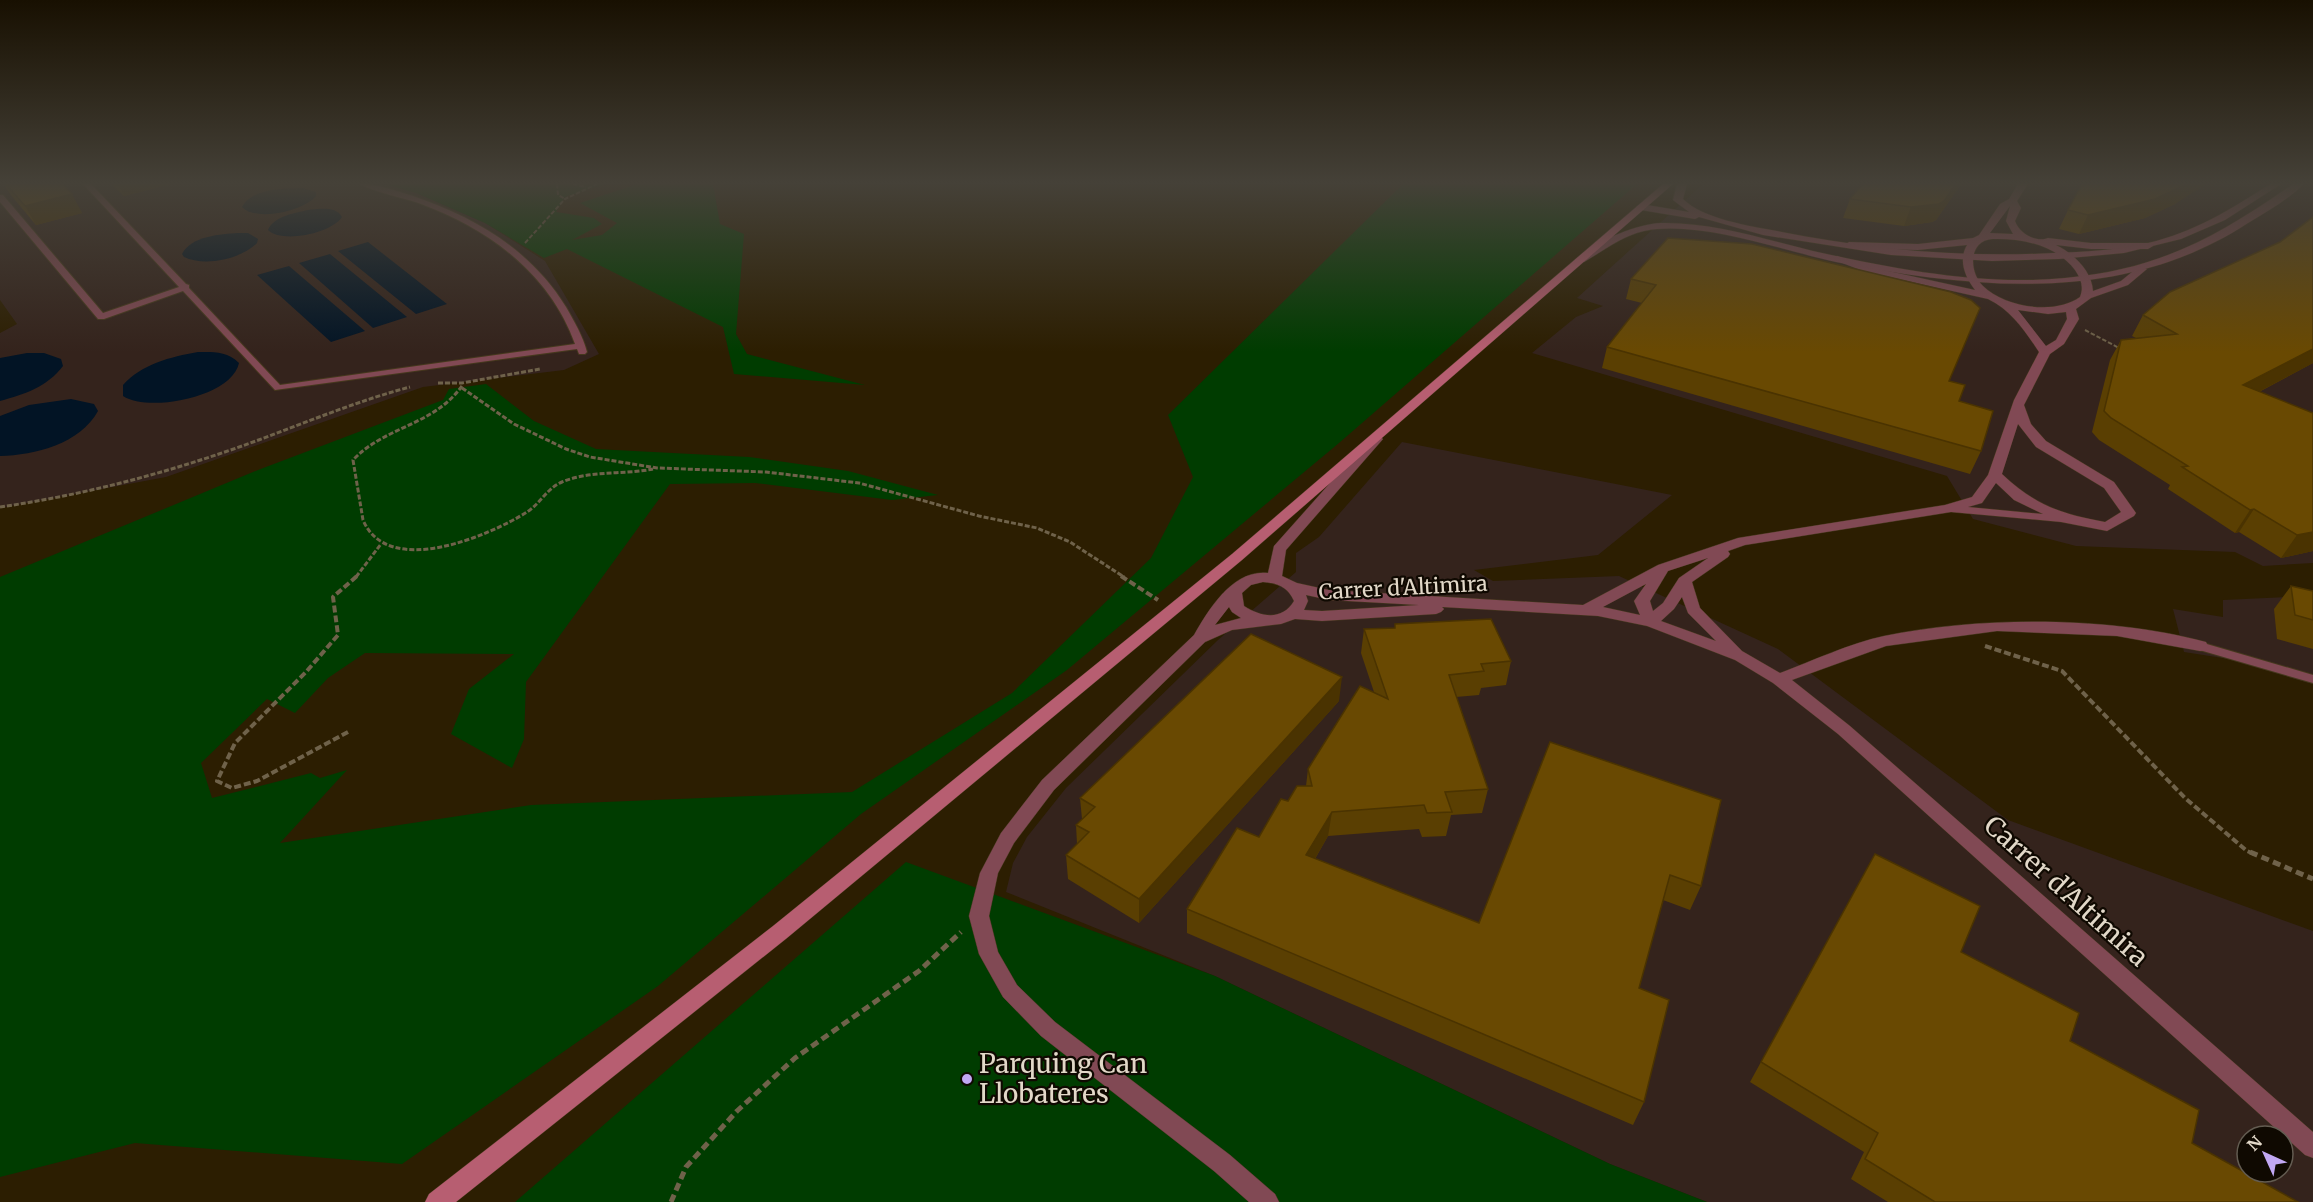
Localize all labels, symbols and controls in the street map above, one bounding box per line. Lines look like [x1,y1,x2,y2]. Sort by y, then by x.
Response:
street label: Carrer d'Altimira [1318,570,1488,605]
street label: Carrer d'Altimira [1978,808,2155,973]
place label: Parquing Can Llobateres [979,1047,1147,1110]
marker: Parquing Can Llobateres [960,1072,974,1086]
north arrow [2235,1124,2295,1184]
text: N [2243,1132,2266,1155]

